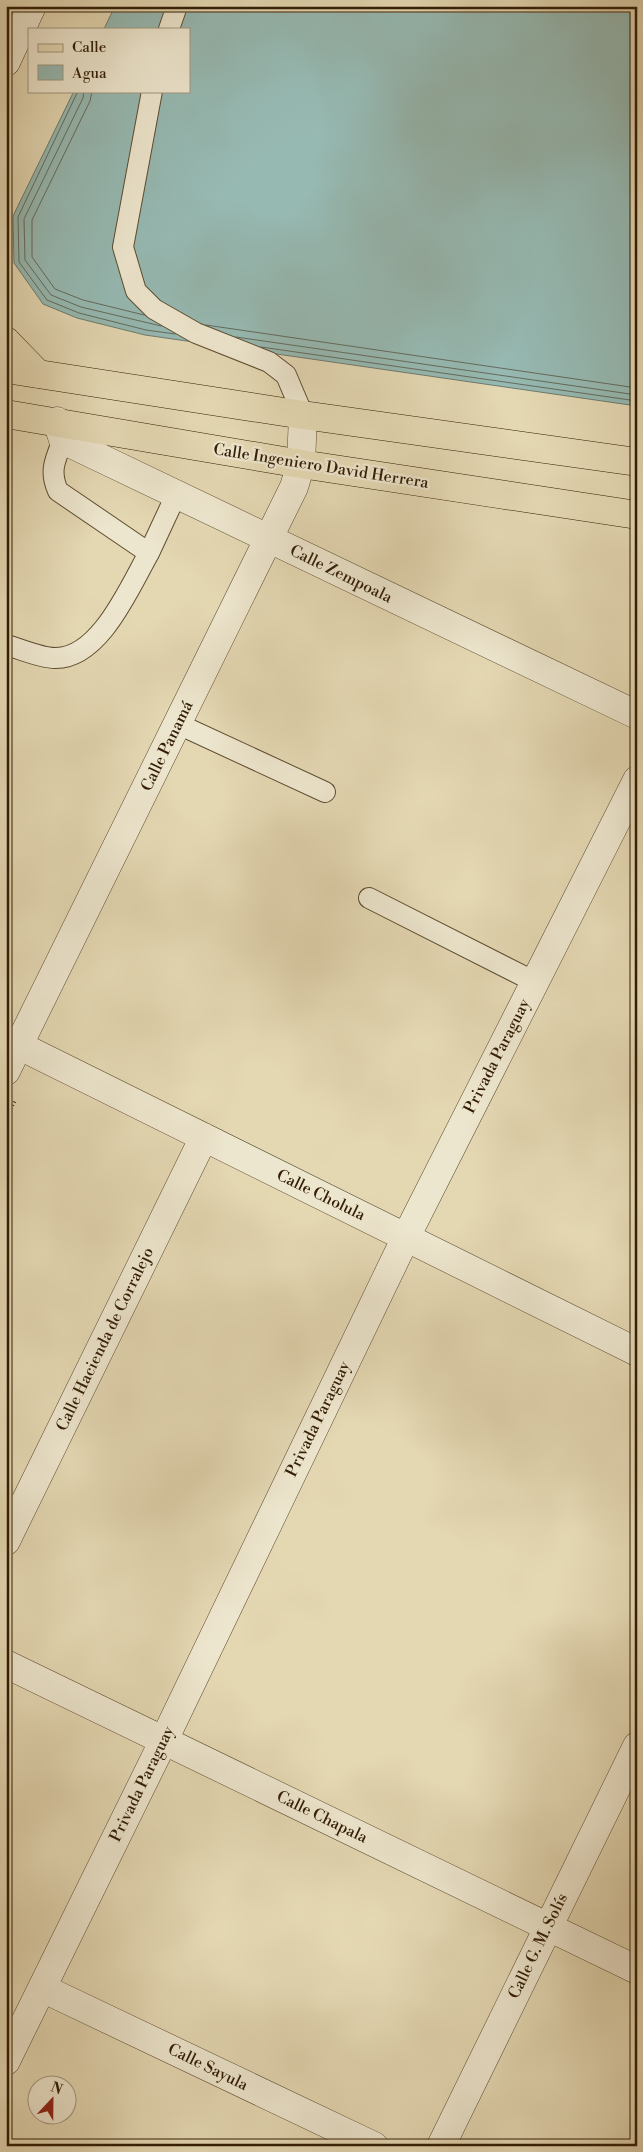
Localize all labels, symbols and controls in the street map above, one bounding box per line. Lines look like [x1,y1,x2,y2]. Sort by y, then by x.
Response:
legend [28,28,190,92]
text: Calle [72,38,106,57]
text: Agua [71,64,107,83]
street label: Calle Ingeniero David Herrera [212,439,431,493]
street label: Calle Zempoala [286,541,396,608]
street label: Calle Panamá [137,697,198,794]
street label: Privada Paraguay [459,995,535,1117]
street label: Calle Cholula [273,1165,369,1225]
street label: Calle Hacienda de Corralejo [52,1244,158,1434]
street label: Privada Paraguay [281,1358,355,1480]
street label: Privada Paraguay [105,1723,179,1845]
street label: Calle Chapala [273,1786,372,1848]
street label: Calle G. M. Solís [504,1890,572,2002]
street label: Calle Sayula [165,2039,252,2095]
north arrow [28,2074,78,2124]
text: N [48,2078,65,2099]

